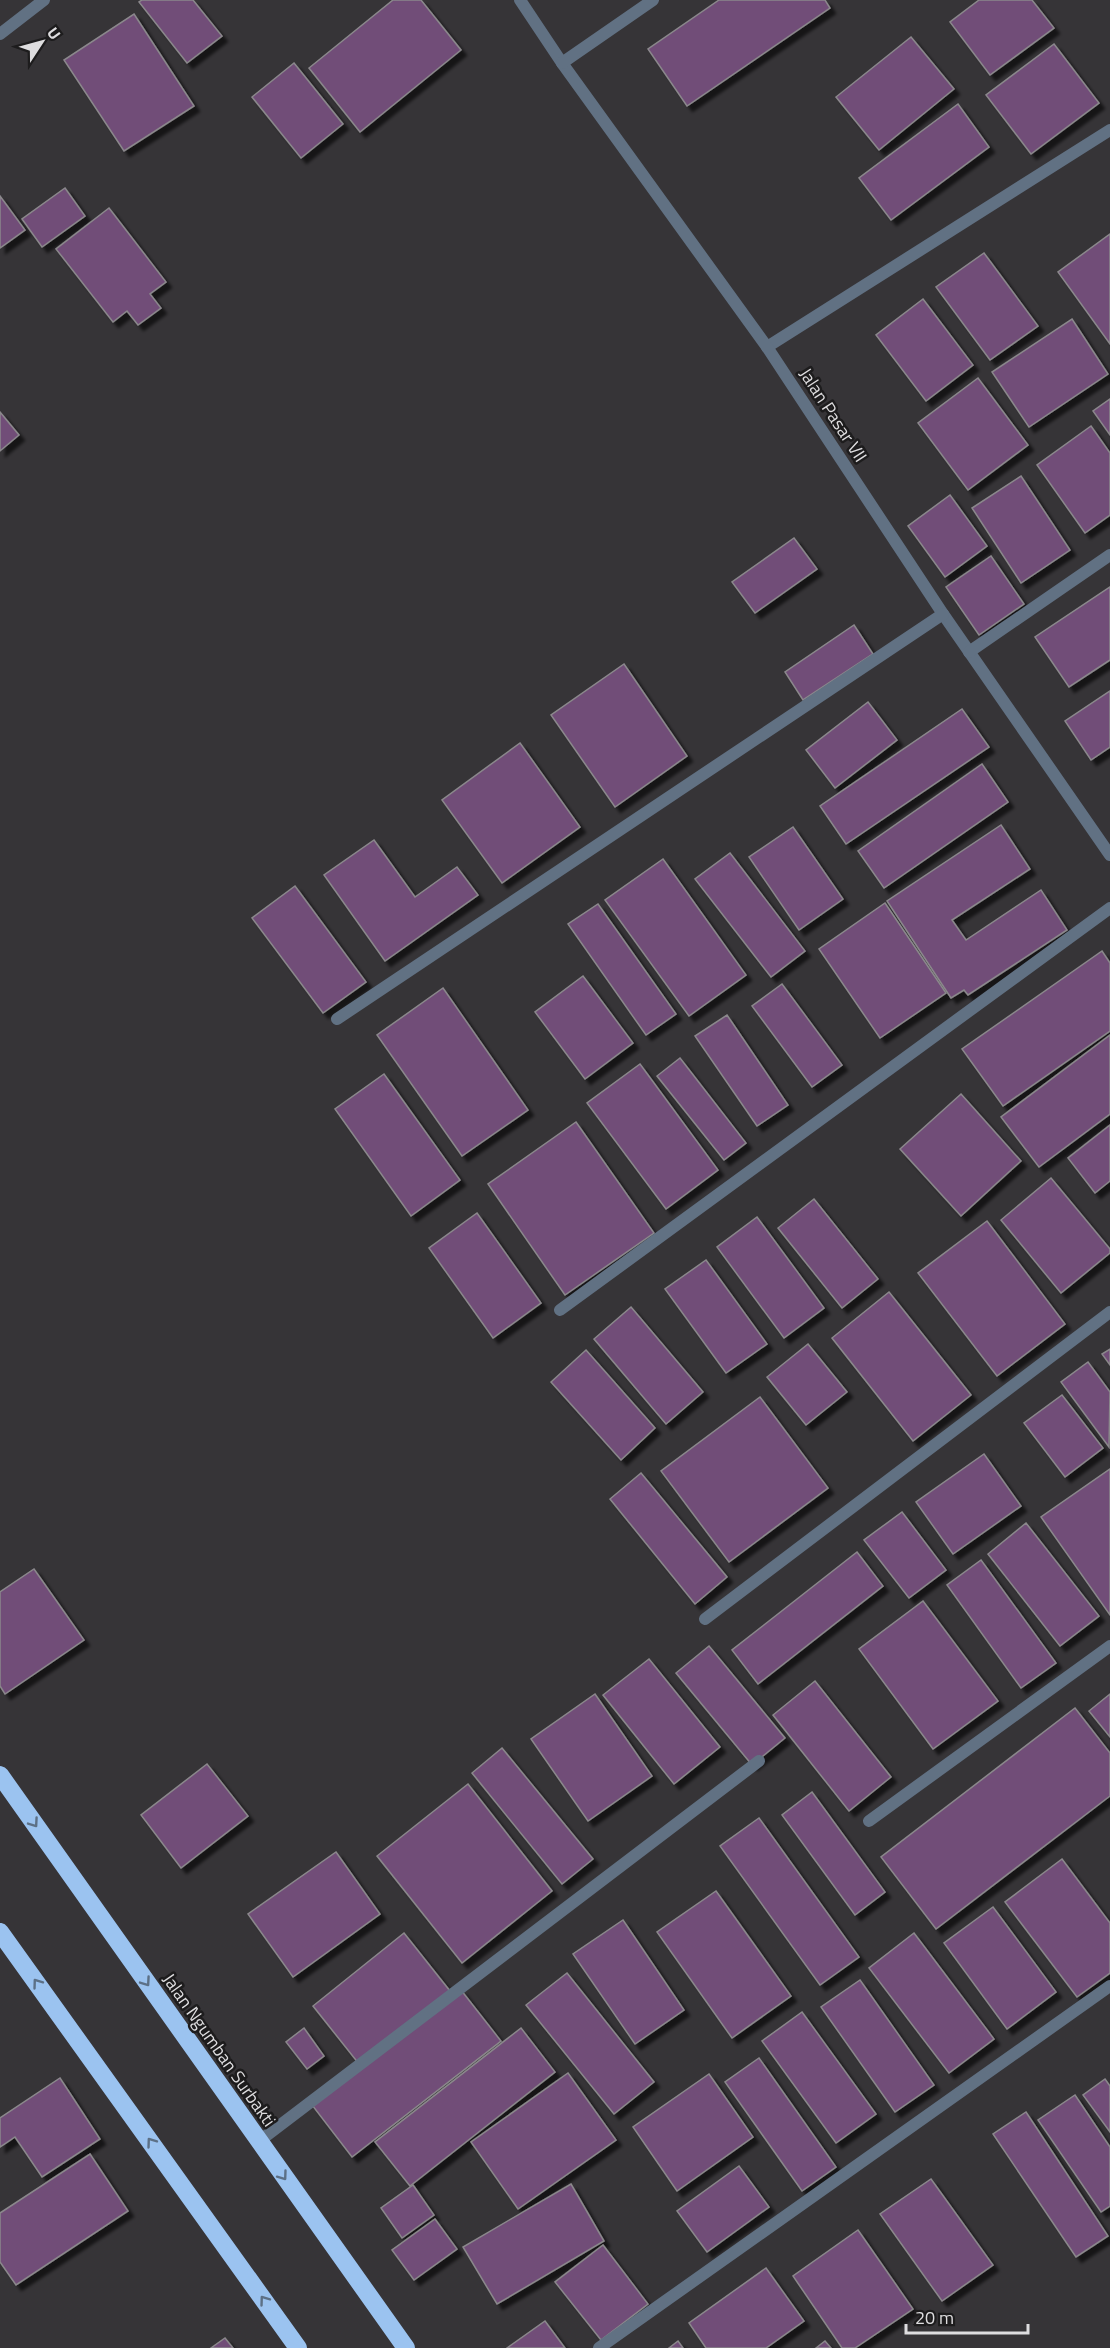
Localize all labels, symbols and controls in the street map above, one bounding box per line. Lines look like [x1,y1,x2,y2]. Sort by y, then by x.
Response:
north arrow [12,12,72,72]
text: U [41,22,67,44]
street label: Jalan Pasar VII [793,362,874,467]
one-way arrow [27,1816,38,1827]
street label: Jalan Ngumban Surbakti [156,1967,283,2132]
one-way arrow [139,1976,150,1987]
one-way arrow [33,1979,44,1990]
one-way arrow [147,2137,158,2148]
one-way arrow [275,2169,286,2180]
one-way arrow [260,2296,271,2307]
scale bar [906,2297,1028,2335]
text: 20 m [915,2304,954,2331]

